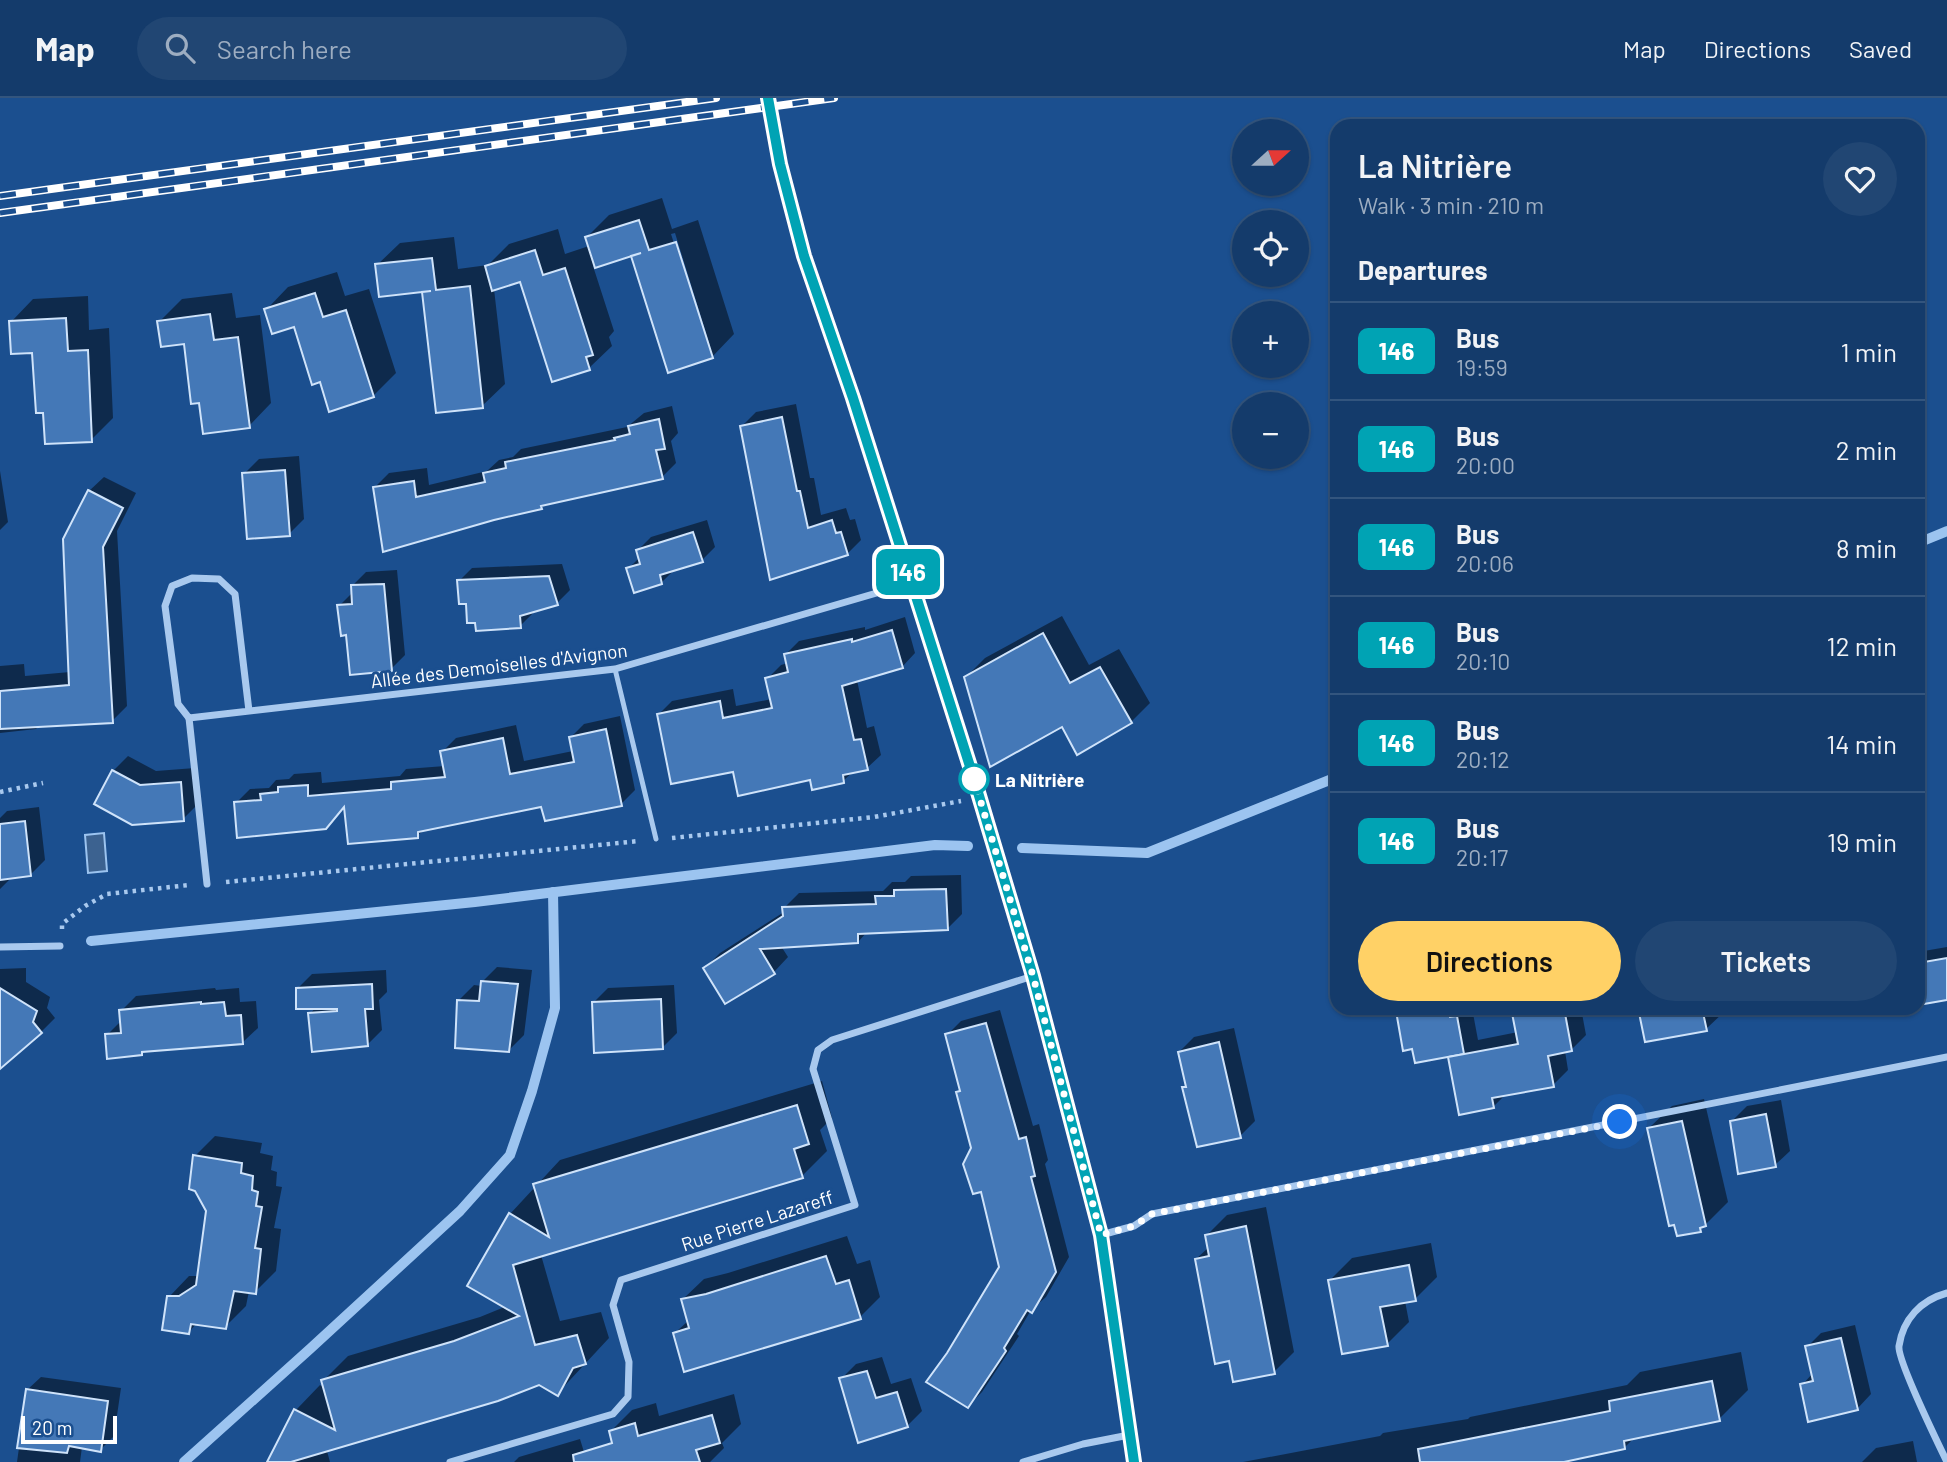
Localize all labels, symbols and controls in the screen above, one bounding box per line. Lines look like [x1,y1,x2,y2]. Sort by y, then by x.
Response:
search box [137,17,627,80]
text: Map [35,28,95,68]
icon: search [161,29,199,67]
text: Search here [217,33,352,64]
text: Map [1623,34,1666,63]
text: Directions [1704,34,1811,63]
text: Saved [1849,34,1912,63]
north arrow [1232,119,1309,196]
map controls [1232,119,1309,469]
button: heart [1823,142,1897,216]
text: La Nitrière [1358,145,1512,185]
text: Walk · 3 min · 210 m [1358,191,1544,219]
button: locate [1232,210,1309,287]
text: Departures [1358,254,1488,285]
button: + [1232,301,1309,378]
text: Bus [1456,322,1499,353]
text: 146 [1379,336,1414,365]
text: 1 min [1841,336,1897,367]
text: 19:59 [1456,353,1508,381]
button: − [1232,392,1309,469]
text: Bus [1456,420,1499,451]
text: 146 [1379,434,1414,463]
text: 2 min [1836,434,1897,465]
text: 20:00 [1456,451,1515,479]
text: Bus [1456,518,1499,549]
text: 146 [1379,532,1414,561]
text: 8 min [1836,532,1897,563]
line badge: 146 [868,549,948,595]
text: 20:06 [1456,549,1514,577]
text: 146 [890,557,926,586]
text: Bus [1456,616,1499,647]
text: 146 [1379,630,1414,659]
text: 12 min [1827,630,1897,661]
street label: Allée des Demoiselles d'Avignon [369,638,629,692]
text: 20:10 [1456,647,1510,675]
text: Bus [1456,714,1499,745]
text: 146 [1379,728,1414,757]
text: 14 min [1826,728,1897,759]
text: 20:12 [1456,745,1510,773]
marker: La Nitrière [959,764,989,794]
place label: La Nitrière [995,768,1084,791]
text: Bus [1456,812,1499,843]
text: 146 [1379,826,1414,855]
text: 19 min [1827,826,1897,857]
text: 20:17 [1456,843,1508,871]
button: Directions [1358,921,1621,1001]
button: Tickets [1635,921,1897,1001]
your location [1602,1104,1637,1139]
street label: Rue Pierre Lazareff [678,1185,836,1255]
scale bar [21,1413,117,1445]
text: 20 m [32,1416,72,1439]

